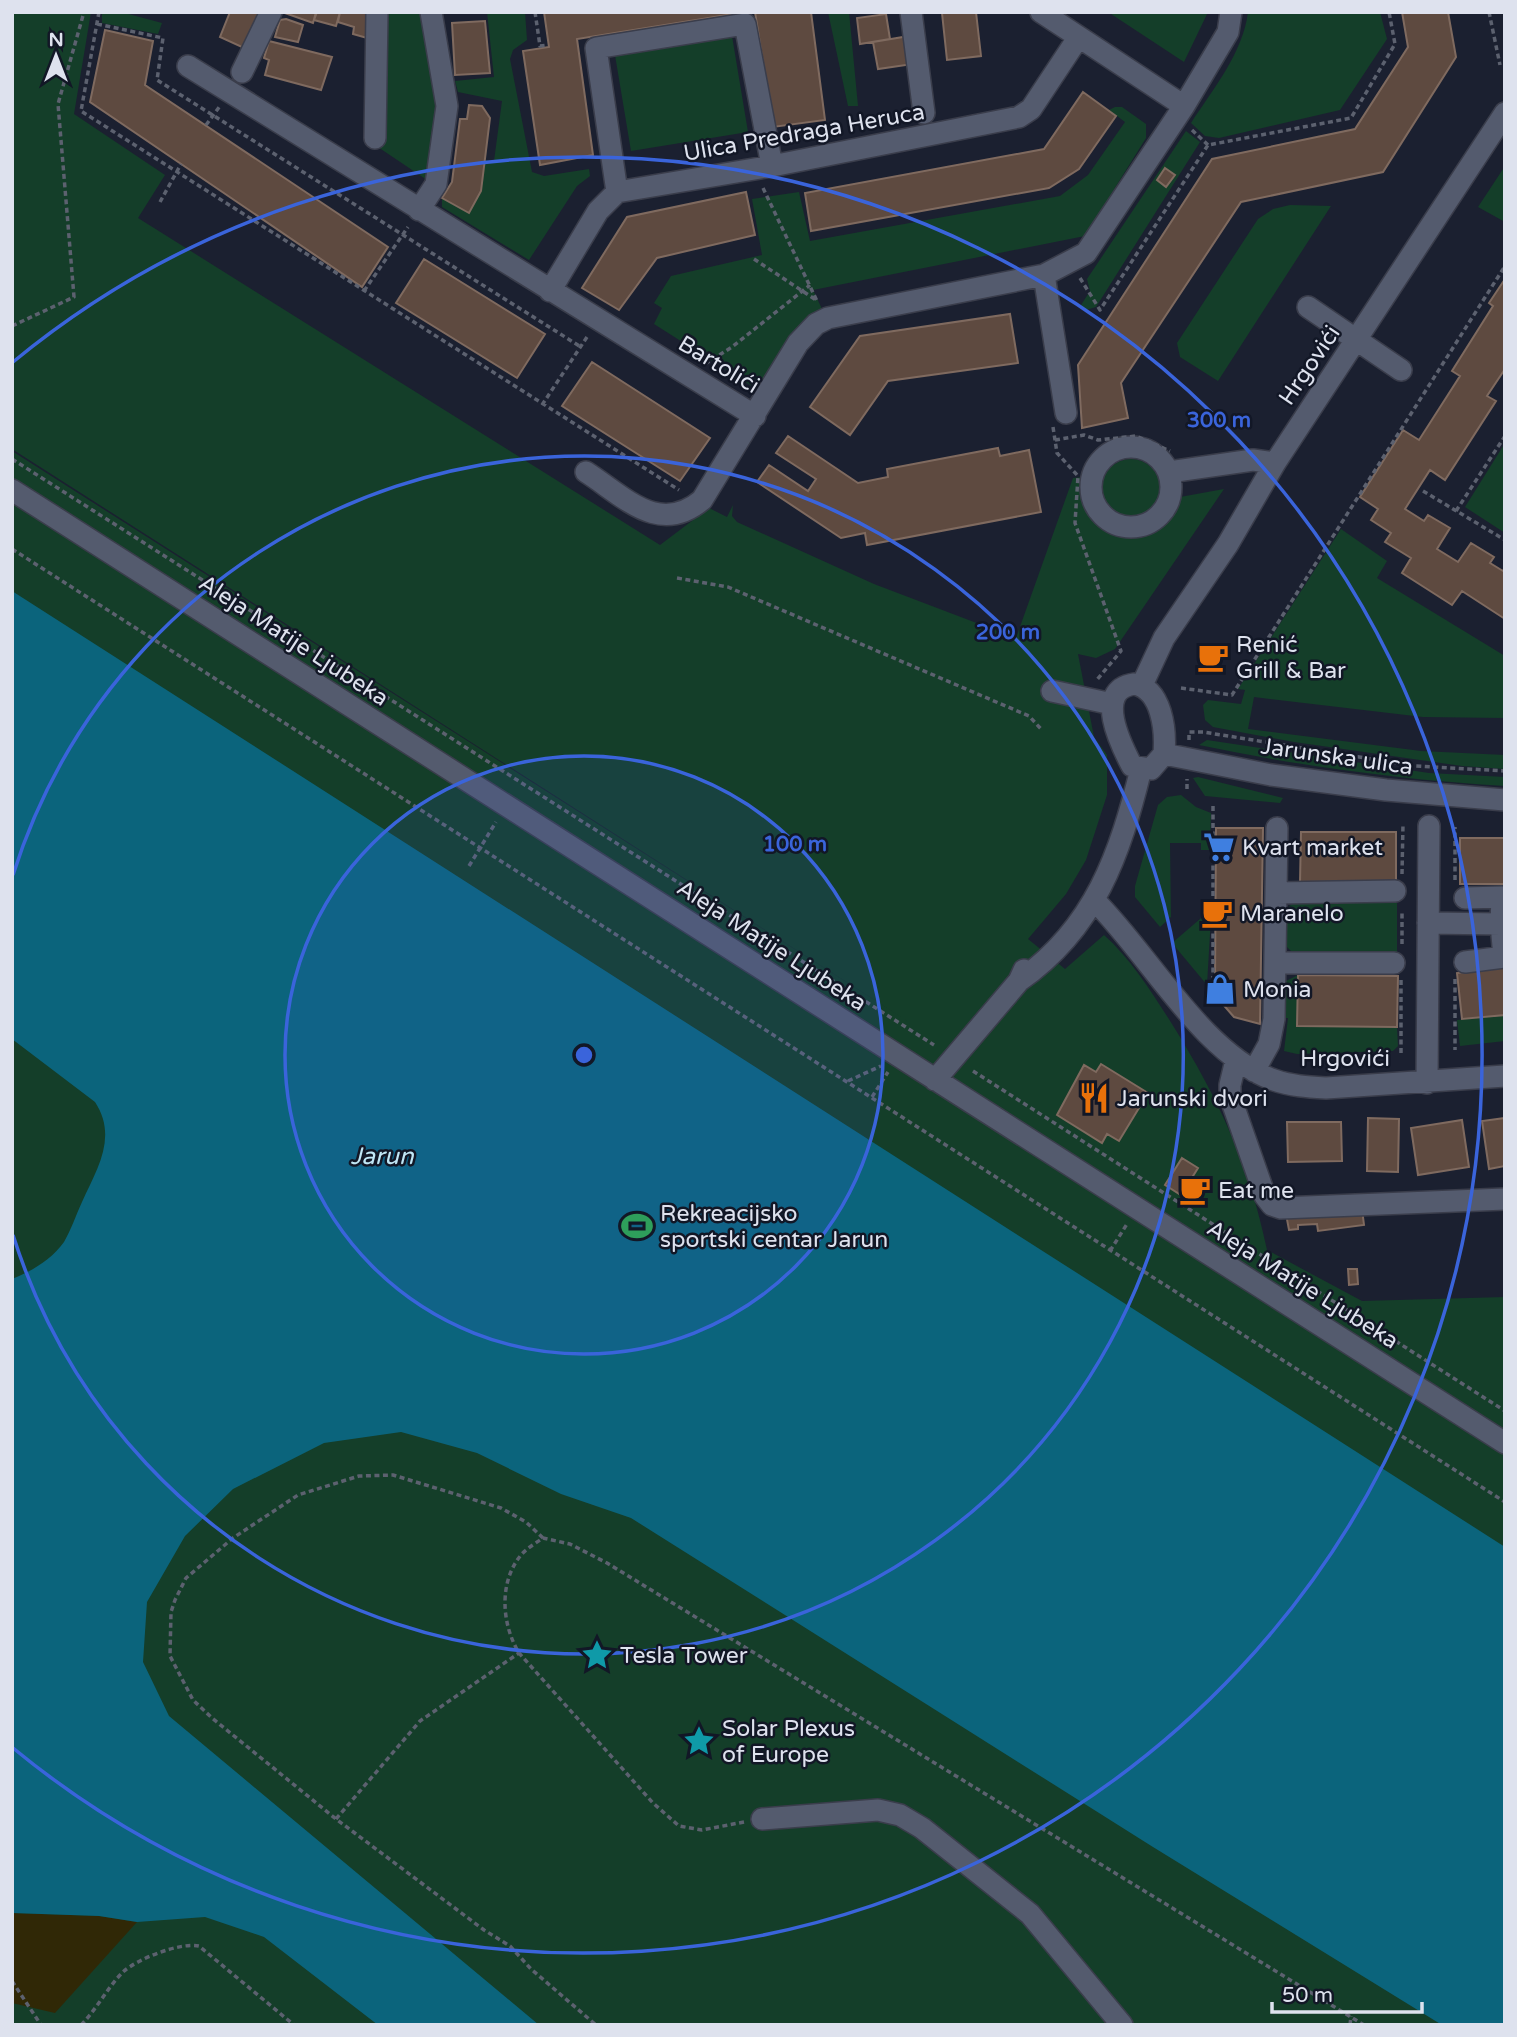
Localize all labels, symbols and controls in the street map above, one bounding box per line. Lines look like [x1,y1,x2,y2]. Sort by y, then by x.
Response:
north arrow [21,21,91,91]
text: N [48,29,64,51]
street label: Ulica Predraga Heruca [681,98,927,168]
street label: Hrgovići [1273,320,1347,411]
street label: Bartolići [673,330,764,400]
text: 300 m [1187,408,1251,433]
street label: Aleja Matije Ljubeka [193,569,394,713]
text: 200 m [976,620,1040,645]
place label: Renić Grill & Bar [1236,631,1346,685]
cafe icon: Renić Grill & Bar [1196,640,1230,674]
street label: Jarunska ulica [1259,732,1415,782]
supermarket icon: Kvart market [1202,830,1236,864]
text: 100 m [763,832,827,857]
place label: Kvart market [1242,834,1383,862]
street label: Aleja Matije Ljubeka [671,874,872,1018]
cafe icon: Maranelo [1200,896,1234,930]
place label: Maranelo [1240,900,1344,928]
shop icon: Monia [1203,972,1237,1006]
place label: Monia [1243,976,1312,1004]
centre of rings [572,1043,596,1067]
street label: Hrgovići [1300,1045,1390,1073]
restaurant icon: Jarunski dvori [1077,1081,1111,1115]
place label: Jarunski dvori [1117,1085,1268,1113]
water label: Jarun [350,1142,415,1171]
cafe icon: Eat me [1178,1173,1212,1207]
place label: Eat me [1218,1177,1294,1205]
place label: Rekreacijsko sportski centar Jarun [660,1200,888,1254]
sports icon: Rekreacijsko sportski centar Jarun [620,1209,654,1243]
street label: Aleja Matije Ljubeka [1202,1215,1403,1355]
place icon: Tesla Tower [580,1638,614,1672]
place label: Tesla Tower [620,1642,748,1670]
place label: Solar Plexus of Europe [722,1715,855,1769]
place icon: Solar Plexus of Europe [682,1724,716,1758]
scale bar [1272,1970,1422,2014]
text: 50 m [1282,1983,1333,2008]

